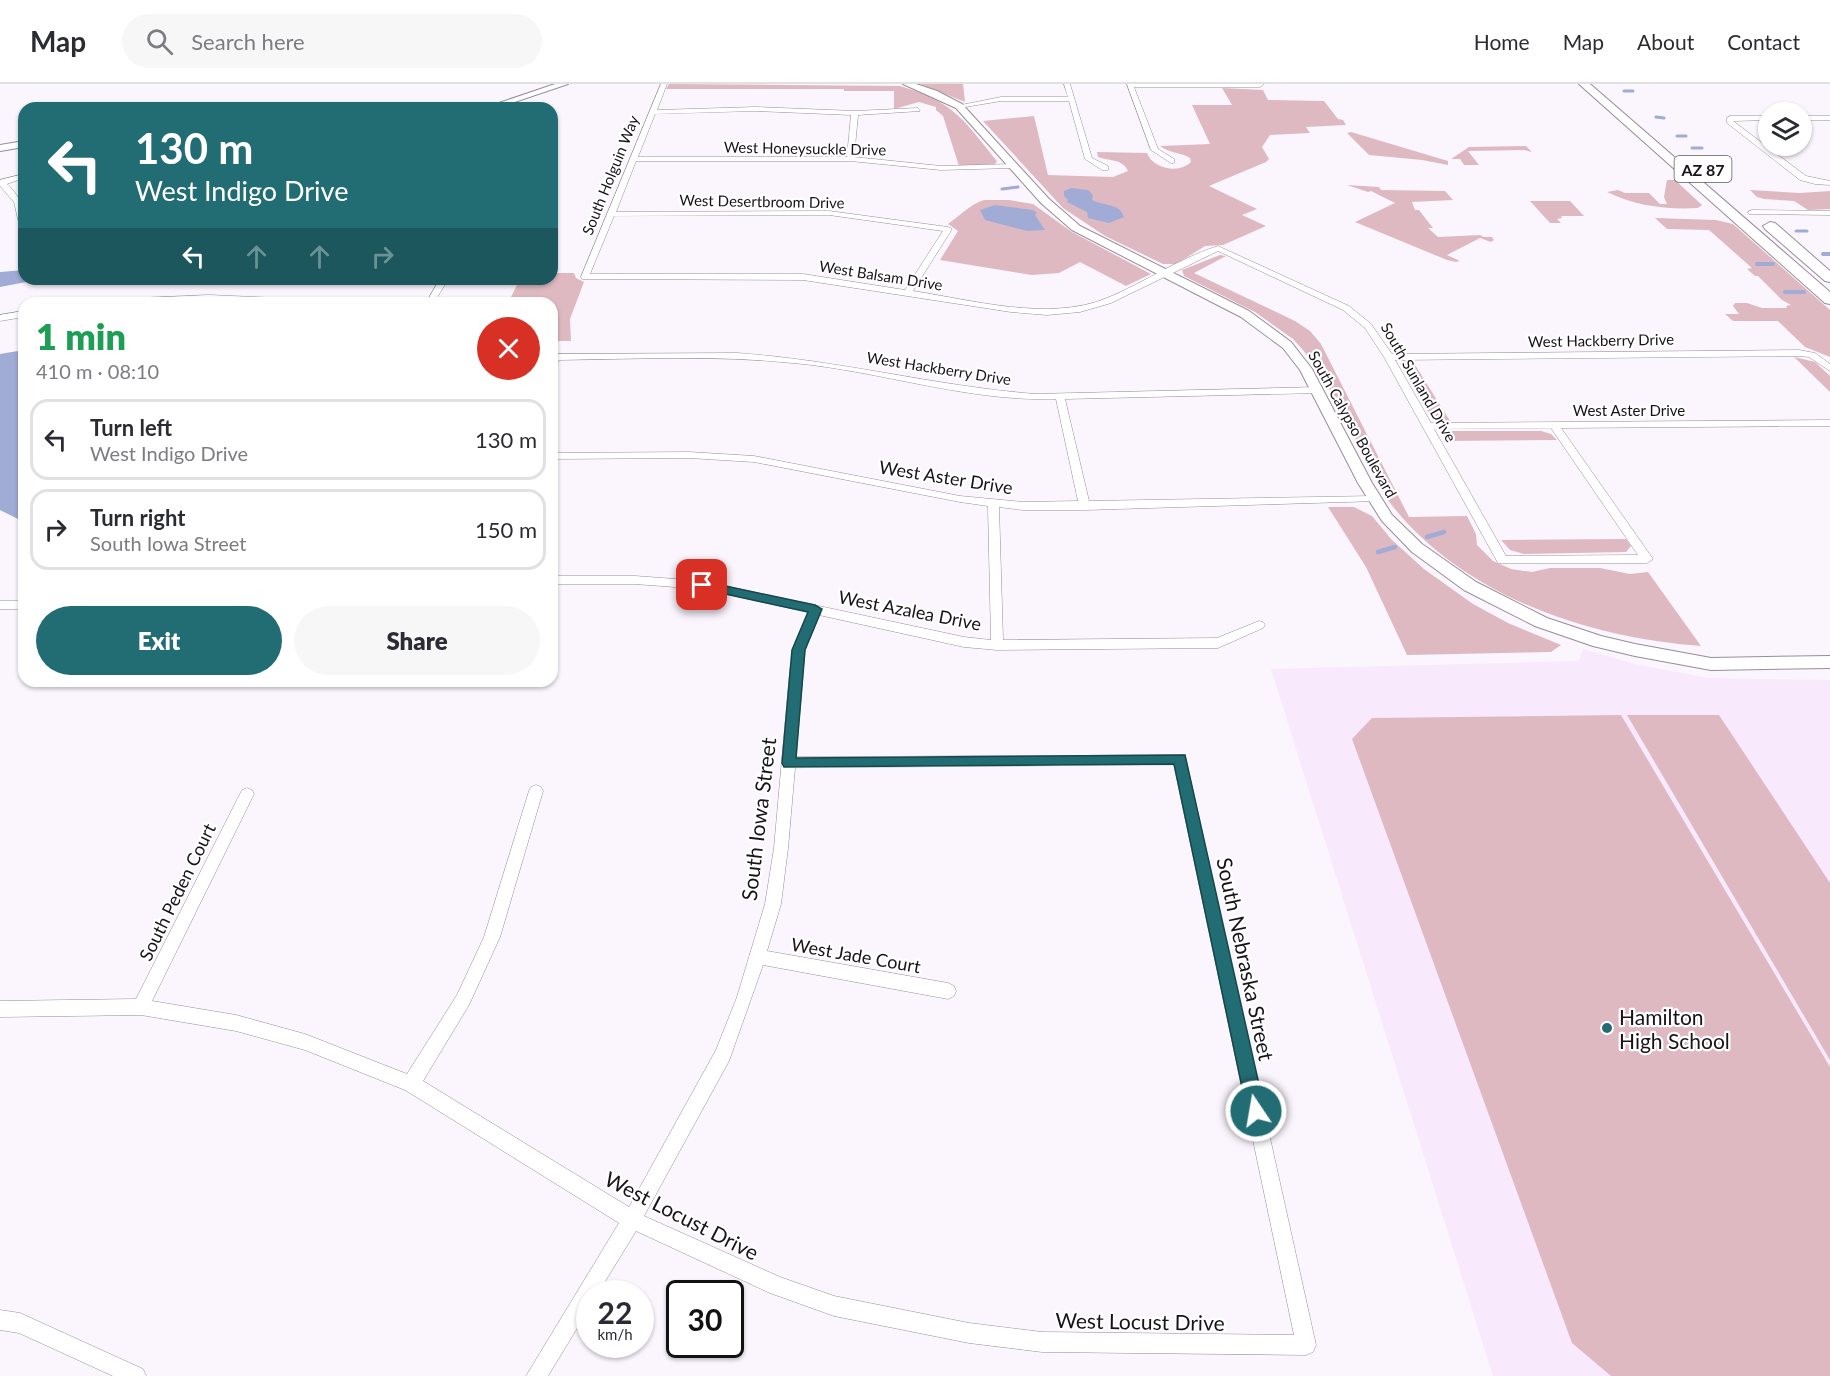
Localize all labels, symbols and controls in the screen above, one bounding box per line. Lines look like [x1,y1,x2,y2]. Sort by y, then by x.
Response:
search box [122,14,542,68]
text: Map [30,24,86,58]
icon: search [143,25,176,58]
text: Search here [191,28,305,55]
text: Home [1474,29,1530,54]
text: Map [1563,29,1604,54]
text: About [1637,29,1694,54]
text: Contact [1727,29,1800,54]
map controls [1758,102,1812,156]
button: layers [1758,102,1812,156]
street label: South Holguin Way [578,112,642,237]
text: 130 m [135,123,253,173]
icon: left [36,126,114,204]
street label: West Honeysuckle Drive [724,138,886,158]
road number: AZ 87 [1674,156,1732,182]
text: West Indigo Drive [135,174,348,207]
street label: West Desertbroom Drive [679,191,845,211]
icon: left [177,240,210,273]
icon: ahead [240,240,273,273]
icon: ahead [303,240,336,273]
icon: right [366,240,399,273]
street label: West Balsam Drive [818,256,944,294]
text: 1 min [36,314,126,358]
button: close [477,317,540,380]
street label: South Sunland Drive [1378,319,1460,445]
street label: West Hackberry Drive [1528,330,1674,350]
street label: West Hackberry Drive [865,348,1013,388]
street label: South Calypso Boulevard [1305,348,1401,500]
text: 410 m · 08:10 [36,359,159,383]
street label: West Aster Drive [1573,401,1685,419]
text: Turn left [90,414,172,441]
icon: left [39,423,72,456]
text: 130 m [475,426,537,453]
text: West Indigo Drive [90,441,248,465]
street label: West Aster Drive [878,456,1014,498]
text: Turn right [90,504,185,531]
icon: right [39,513,72,546]
text: 150 m [475,516,537,543]
text: South Iowa Street [90,531,247,555]
pin [676,559,727,610]
icon: arrive [685,568,718,601]
street label: West Azalea Drive [837,585,983,635]
button: Exit [36,606,282,675]
button: Share [294,606,540,675]
street label: South Iowa Street [736,735,780,902]
street label: South Peden Court [134,819,220,964]
street label: South Nebraska Street [1212,855,1280,1063]
street label: West Jade Court [790,933,923,977]
place label: Hamilton High School [1619,1004,1730,1053]
marker: Hamilton High School [1600,1021,1614,1035]
position arrow [1224,1079,1288,1143]
street label: West Locust Drive [601,1165,763,1265]
speed limit sign: 30 [666,1280,744,1358]
text: 22 [598,1294,632,1330]
street label: West Locust Drive [1055,1307,1225,1335]
text: km/h [597,1325,633,1343]

